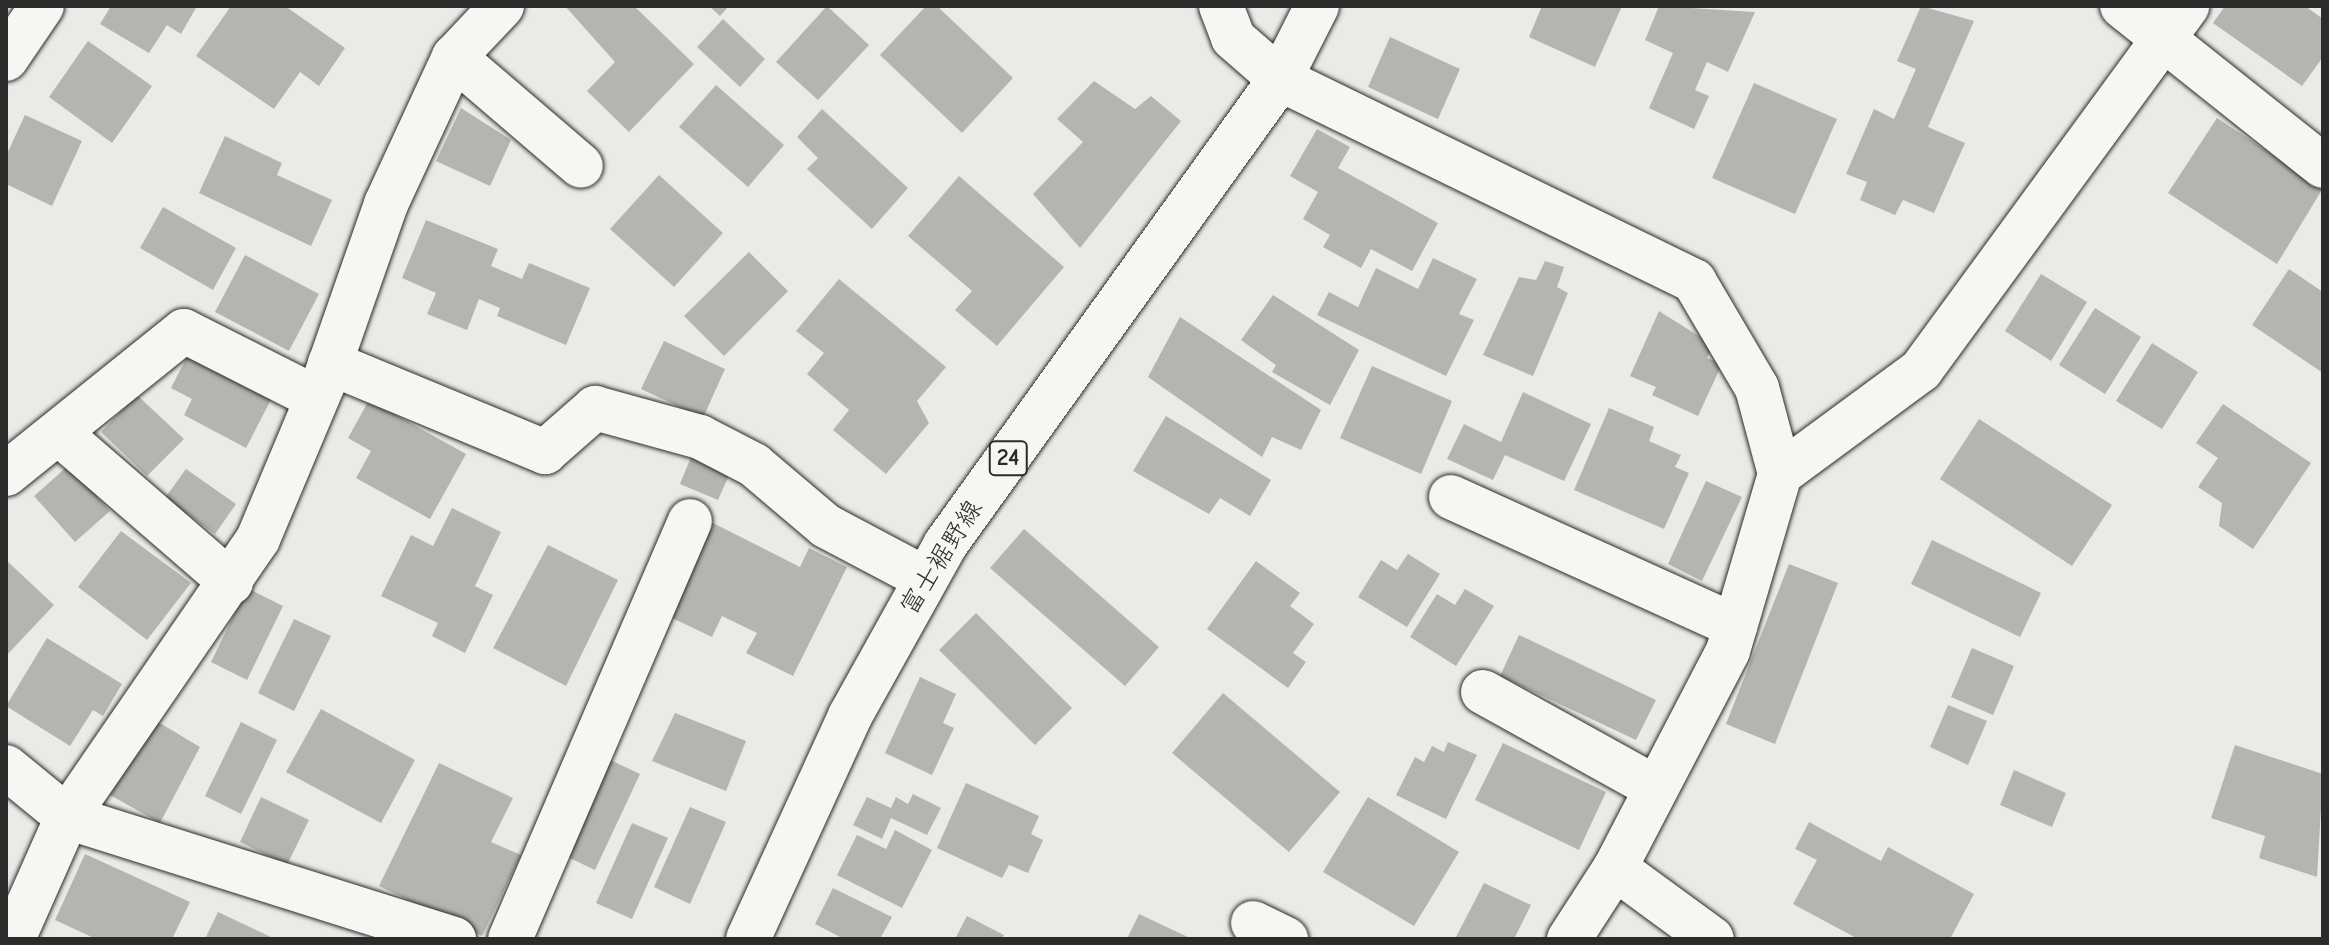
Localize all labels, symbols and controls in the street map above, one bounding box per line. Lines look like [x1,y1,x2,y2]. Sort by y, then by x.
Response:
road number: 24 [988,438,1028,478]
street label: 富士裾野線 [894,495,990,621]

